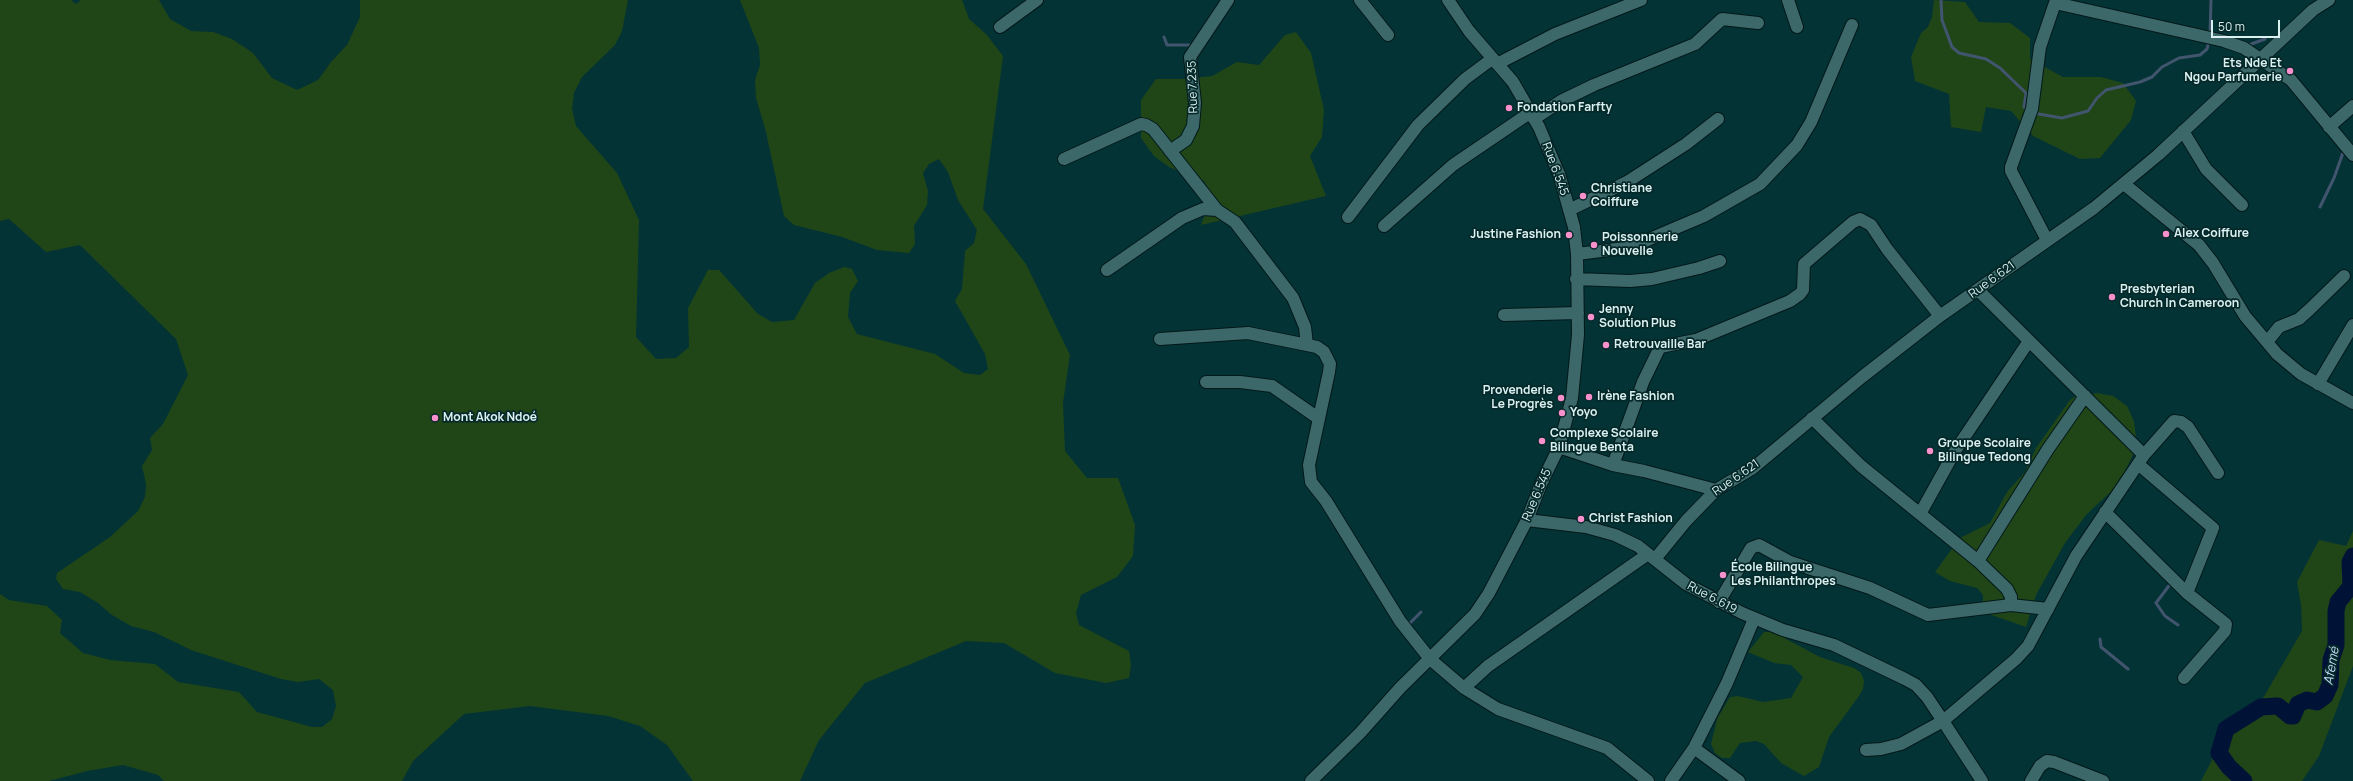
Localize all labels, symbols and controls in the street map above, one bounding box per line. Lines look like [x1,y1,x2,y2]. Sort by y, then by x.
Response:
scale bar [2213,12,2282,38]
text: 50 m [2218,18,2245,35]
place label: Ets Nde Et Ngou Parfumerie [2184,57,2282,85]
street label: Rue 7.235 [1185,60,1201,114]
marker: Ets Nde Et Ngou Parfumerie [2285,66,2295,76]
place label: Fondation Farfty [1517,101,1612,115]
marker: Fondation Farfty [1504,103,1514,113]
street label: Rue 6.545 [1539,140,1571,198]
place label: Christiane Coiffure [1591,182,1652,210]
marker: Christiane Coiffure [1578,191,1588,201]
place label: Alex Coiffure [2174,227,2249,241]
place label: Justine Fashion [1470,228,1561,242]
marker: Alex Coiffure [2161,229,2171,239]
marker: Justine Fashion [1564,230,1574,240]
place label: Poissonnerie Nouvelle [1602,231,1678,259]
marker: Poissonnerie Nouvelle [1589,240,1599,250]
street label: Rue 6.621 [1966,258,2018,302]
place label: Presbyterian Church In Cameroon [2120,283,2239,311]
marker: Presbyterian Church In Cameroon [2107,292,2117,302]
place label: Jenny Solution Plus [1599,303,1676,331]
marker: Jenny Solution Plus [1586,312,1596,322]
place label: Retrouvaille Bar [1614,338,1706,352]
marker: Retrouvaille Bar [1601,340,1611,350]
place label: Provenderie Le Progrès [1483,384,1553,412]
place label: Irène Fashion [1597,390,1674,404]
marker: Irène Fashion [1584,392,1594,402]
marker: Provenderie Le Progrès [1556,393,1566,403]
place label: Yoyo [1570,406,1597,420]
marker: Yoyo [1557,408,1567,418]
place label: Mont Akok Ndoé [443,411,537,425]
marker: Mont Akok Ndoé [430,413,440,423]
place label: Complexe Scolaire Bilingue Benta [1550,427,1658,455]
marker: Complexe Scolaire Bilingue Benta [1537,436,1547,446]
place label: Groupe Scolaire Bilingue Tedong [1938,437,2031,465]
marker: Groupe Scolaire Bilingue Tedong [1925,446,1935,456]
street label: Rue 6.621 [1710,457,1762,499]
street label: Rue 6.545 [1520,467,1554,523]
place label: Christ Fashion [1589,512,1673,526]
marker: Christ Fashion [1576,514,1586,524]
place label: École Bilingue Les Philanthropes [1731,561,1836,589]
marker: École Bilingue Les Philanthropes [1718,570,1728,580]
street label: Rue 6.619 [1685,579,1739,617]
water label: Afemé [2321,646,2343,686]

